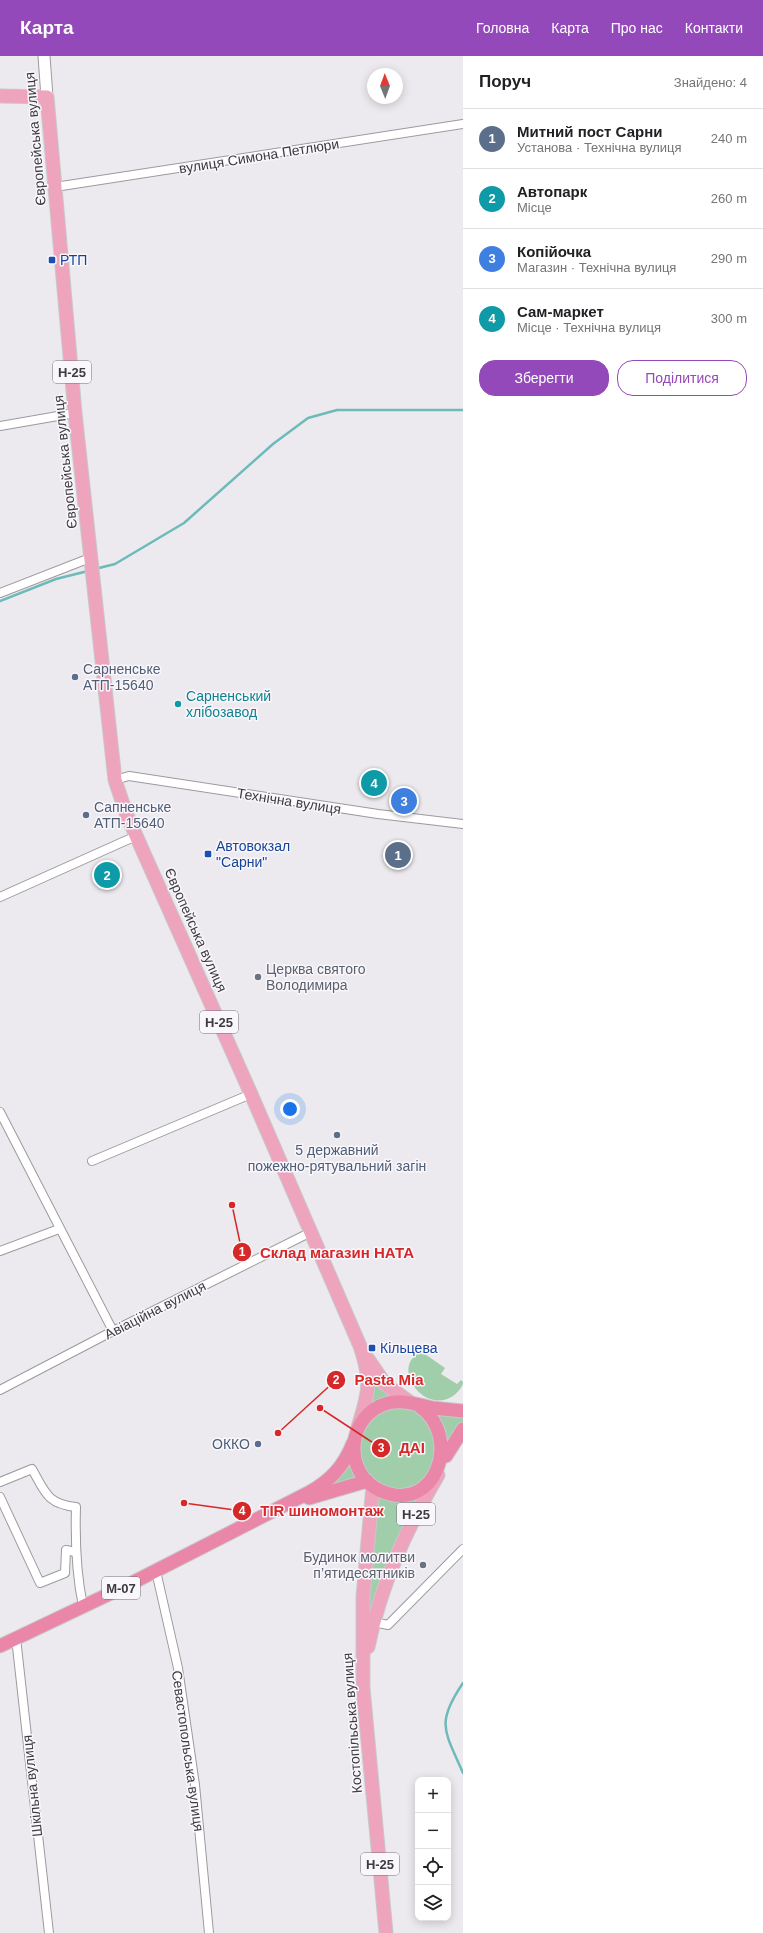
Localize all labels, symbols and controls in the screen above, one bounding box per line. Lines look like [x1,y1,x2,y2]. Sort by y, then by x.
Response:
text: Карта [20,17,74,38]
text: Головна [476,20,529,36]
text: Карта [551,20,589,36]
text: Про нас [611,20,663,36]
text: Контакти [685,20,743,36]
north arrow [367,68,403,104]
street label: Європейська вулиця [21,72,49,206]
text: Поруч [479,72,531,91]
text: Знайдено: 4 [674,75,747,90]
text: Митний пост Сарни [517,123,662,140]
text: 1 [488,131,496,146]
text: 240 m [711,131,747,146]
street label: вулиця Симона Петлюри [178,135,340,177]
text: Установа · Технічна вулиця [517,140,682,155]
text: Автопарк [517,183,587,200]
text: 2 [488,191,496,206]
text: 260 m [711,191,747,206]
text: Місце [517,200,552,215]
text: Копійочка [517,243,591,260]
text: 3 [488,251,496,266]
text: 290 m [711,251,747,266]
place label: РТП [60,252,87,268]
marker: РТП [47,255,57,265]
text: Магазин · Технічна вулиця [517,260,676,275]
text: Сам-маркет [517,303,604,320]
text: 4 [488,311,496,326]
text: 300 m [711,311,747,326]
text: Місце · Технічна вулиця [517,320,661,335]
button: Зберегти [479,360,609,396]
button: Поділитися [617,360,747,396]
road number: Н-25 [53,361,91,383]
street label: Європейська вулиця [50,394,80,530]
place label: Сарненське АТП-15640 [83,661,161,693]
marker: Сарненське АТП-15640 [70,672,80,682]
place label: Сарненський хлібозавод [186,688,271,720]
marker: Сарненський хлібозавод [173,699,183,709]
pin: 4 [361,768,387,798]
street label: Технічна вулиця [236,785,342,817]
pin: 3 [391,786,417,816]
place label: Сапненське АТП-15640 [94,799,171,831]
marker: Сапненське АТП-15640 [81,810,91,820]
place label: Автовокзал "Сарни" [216,838,290,870]
pin: 1 [385,840,411,870]
marker: Автовокзал "Сарни" [203,849,213,859]
pin: 2 [94,860,120,890]
street label: Європейська вулиця [161,866,231,994]
place label: Церква святого Володимира [266,961,366,993]
marker: Церква святого Володимира [253,972,263,982]
road number: Н-25 [200,1011,238,1033]
your location [280,1099,300,1119]
marker: 5 державний пожежно-рятувальний загін [332,1130,342,1140]
place label: 5 державний пожежно-рятувальний загін [248,1142,426,1174]
callout: Склад магазин НАТА [232,1239,422,1266]
text: Склад магазин НАТА [260,1244,414,1261]
text: 1 [239,1245,246,1259]
street label: Авіаційна вулиця [102,1278,208,1342]
place label: Кільцева [380,1340,438,1356]
marker: Кільцева [367,1343,377,1353]
callout: Pasta Mia [326,1366,431,1393]
text: Pasta Mia [354,1371,424,1388]
text: 2 [333,1373,340,1387]
callout: ДАІ [371,1434,433,1461]
place label: ОККО [212,1436,250,1452]
marker: ОККО [253,1439,263,1449]
text: ДАІ [399,1439,425,1456]
text: 3 [378,1441,385,1455]
callout: TIR шиномонтаж [232,1497,392,1524]
text: TIR шиномонтаж [260,1502,384,1519]
road number: Н-25 [397,1503,435,1525]
text: 4 [239,1504,246,1518]
place label: Будинок молитви п’ятидесятників [303,1549,415,1581]
marker: Будинок молитви п’ятидесятників [418,1560,428,1570]
road number: М-07 [102,1577,140,1599]
street label: Костопільська вулиця [339,1652,365,1794]
street label: Севастопольська вулиця [169,1670,207,1832]
street label: Шкільна вулиця [19,1734,45,1838]
map controls [415,1777,451,1921]
button: + [415,1777,451,1813]
button: − [415,1813,451,1849]
button: locate [415,1849,451,1885]
road number: Н-25 [361,1853,399,1875]
button: layers [415,1885,451,1921]

